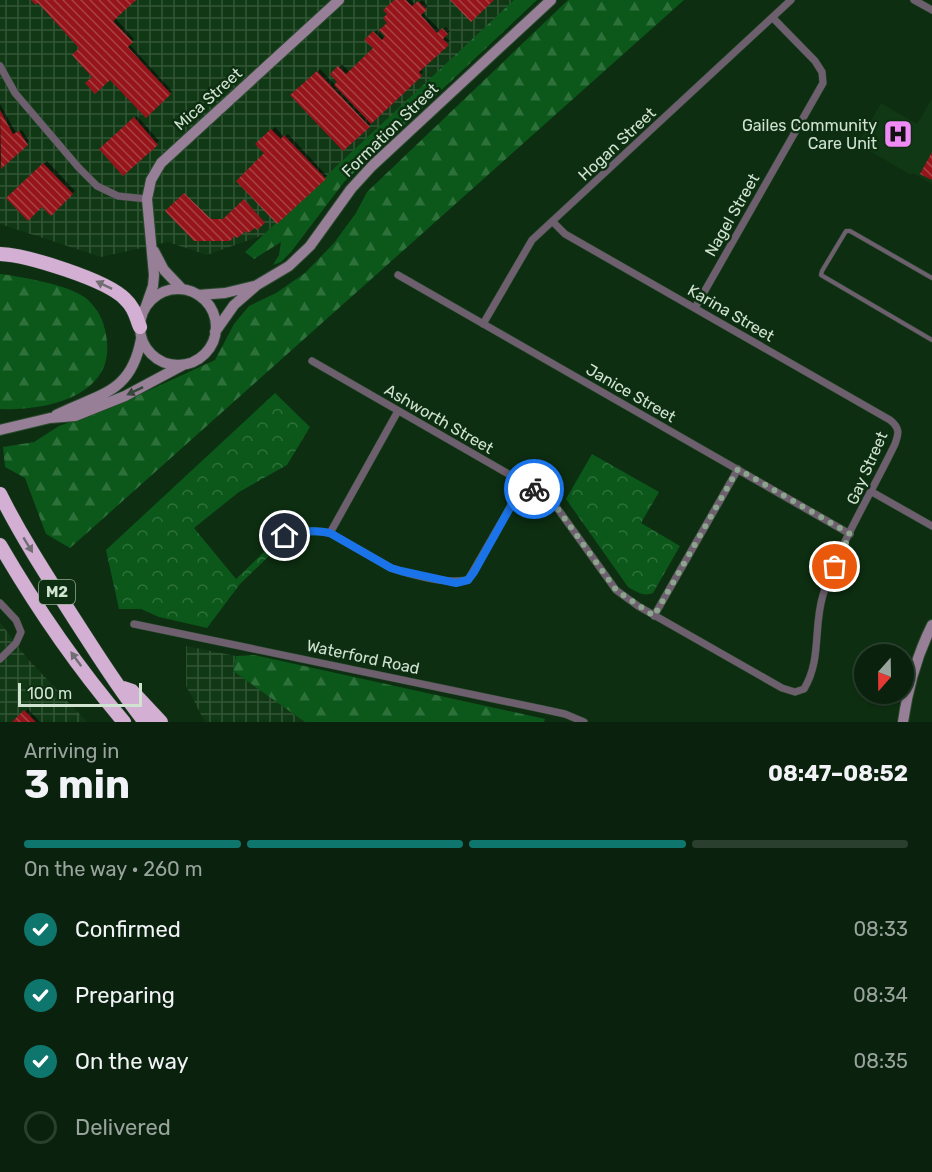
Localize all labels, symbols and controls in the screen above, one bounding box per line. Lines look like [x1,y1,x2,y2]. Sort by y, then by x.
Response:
street label: Mica Street [170,64,246,134]
street label: Formation Street [338,79,442,181]
street label: Hogan Street [574,103,660,185]
place label: Gailes Community Care Unit [742,116,877,153]
hospital icon: Gailes Community Care Unit [882,118,914,150]
street label: Nagel Street [701,170,763,260]
one-way arrow [95,280,112,289]
street label: Karina Street [684,281,778,345]
street label: Janice Street [583,360,679,426]
street label: Ashworth Street [381,380,497,458]
one-way arrow [126,387,143,396]
street label: Gay Street [842,428,892,508]
courier [504,459,564,519]
icon: bike [518,473,551,506]
pin [259,510,310,561]
icon: home [268,519,301,552]
one-way arrow [23,537,34,553]
pin [809,541,860,592]
icon: bag [818,550,851,583]
road number: M2 [39,580,75,604]
street label: Waterford Road [305,636,421,678]
north arrow [854,644,914,704]
map controls [854,644,914,704]
one-way arrow [70,652,82,667]
scale bar [18,680,142,708]
text: 100 m [27,684,72,703]
text: Arriving in [24,739,119,763]
text: 08:47–08:52 [768,760,908,787]
text: 3 min [24,762,130,808]
text: On the way · 260 m [24,857,202,881]
icon: check [24,913,57,946]
text: Confirmed [75,916,181,943]
text: 08:33 [853,917,908,941]
icon: check [24,979,57,1012]
text: Preparing [75,982,175,1009]
text: 08:34 [853,983,908,1007]
icon: check [24,1045,57,1078]
text: On the way [75,1048,189,1075]
text: 08:35 [854,1049,908,1073]
text: Delivered [75,1114,171,1141]

